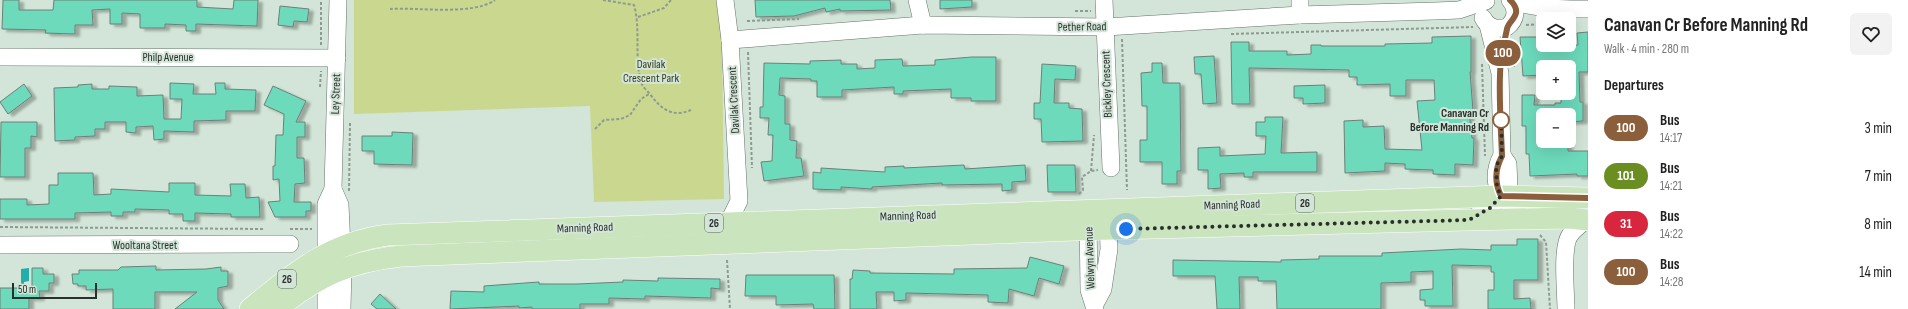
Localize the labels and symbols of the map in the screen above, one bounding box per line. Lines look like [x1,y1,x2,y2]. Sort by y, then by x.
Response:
street label: Pether Road [1057,19,1107,35]
line badge: 100 [1480,40,1526,66]
street label: Philp Avenue [143,50,194,65]
street label: Bickley Crescent [1098,50,1116,118]
park label: Davilak Crescent Park [623,57,679,86]
street label: Davilak Crescent [725,66,743,134]
street label: Ley Street [328,73,344,115]
place label: Canavan Cr Before Manning Rd [1410,106,1489,135]
marker: Canavan Cr Before Manning Rd [1492,111,1510,129]
road number: 26 [1296,194,1314,212]
street label: Manning Road [1204,197,1260,213]
street label: Manning Road [880,208,936,224]
road number: 26 [705,214,723,232]
your location [1116,219,1136,239]
street label: Manning Road [557,220,613,236]
street label: Welwyn Avenue [1081,226,1099,289]
street label: Wooltana Street [112,238,178,253]
road number: 26 [278,270,296,288]
scale bar [12,281,97,300]

